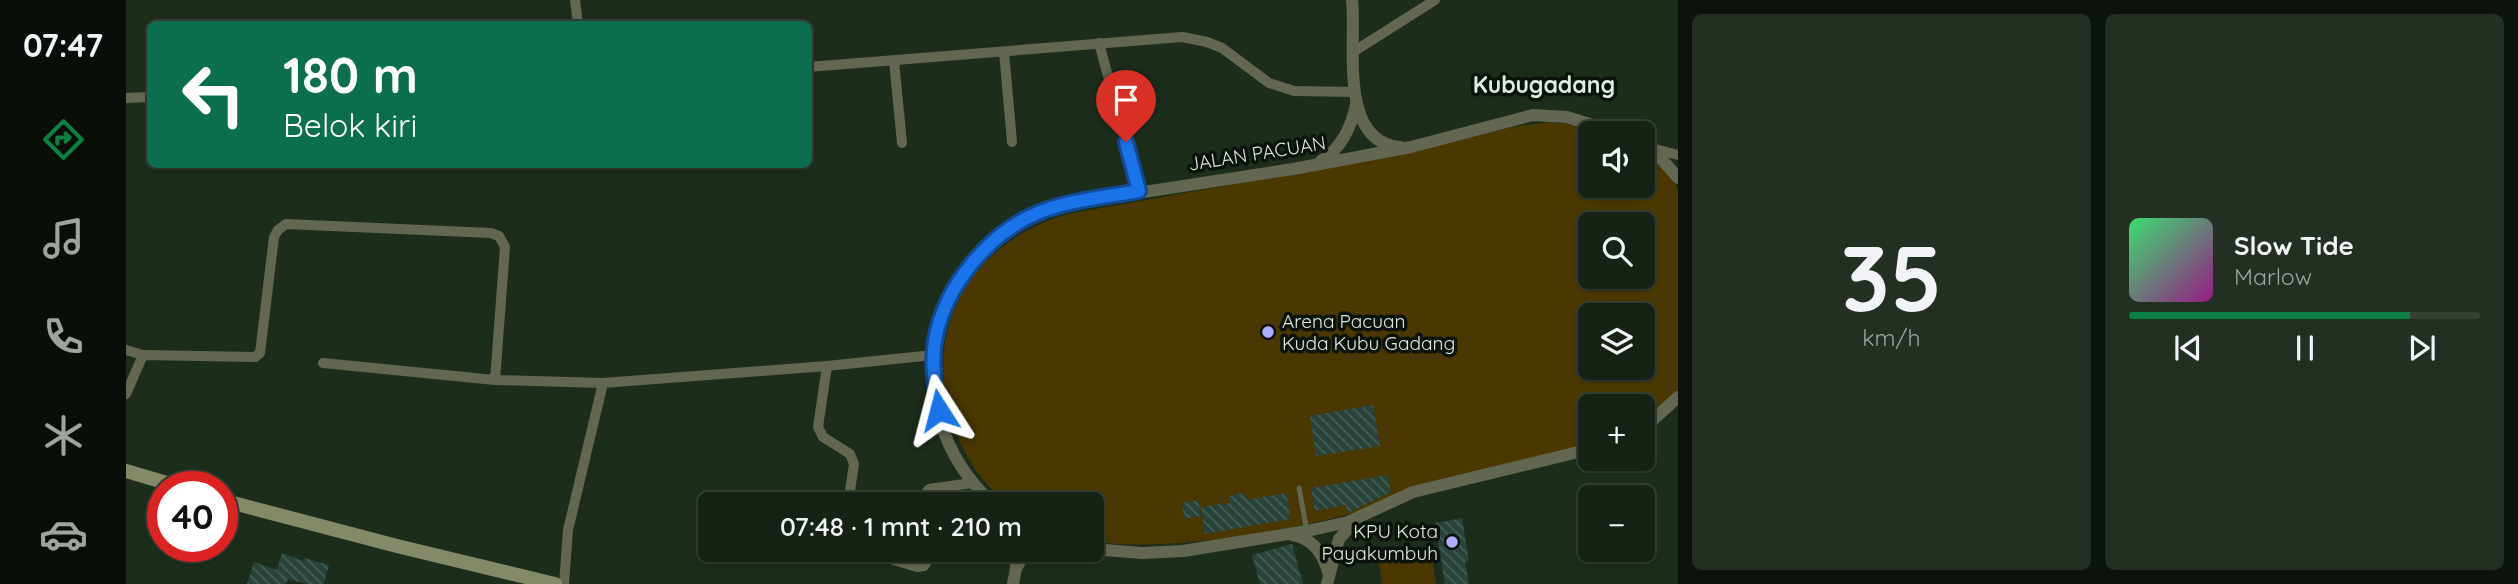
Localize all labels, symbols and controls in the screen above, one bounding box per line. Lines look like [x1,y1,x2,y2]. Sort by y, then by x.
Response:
text: 07:47 [23,25,103,65]
text: 180 m [283,44,418,105]
icon: left [168,49,259,140]
pin [1096,70,1156,142]
district label: Kubugadang [1473,70,1615,99]
icon: arrive [1107,81,1145,119]
text: Belok kiri [283,105,417,145]
icon: directions [39,115,88,164]
map controls [1578,121,1655,562]
button: sound [1578,121,1655,198]
street label: JALAN PACUAN [1187,130,1327,176]
button: search [1578,212,1655,289]
icon: music [39,214,88,263]
text: 35 [1841,220,1942,334]
text: Slow Tide [2234,229,2354,262]
text: Marlow [2234,262,2312,291]
button: layers [1578,303,1655,380]
place label: Arena Pacuan Kuda Kubu Gadang [1282,309,1455,355]
icon: phone [39,312,88,361]
text: km/h [1862,323,1921,352]
marker: Arena Pacuan Kuda Kubu Gadang [1260,324,1276,340]
icon: previous [2169,329,2207,367]
icon: pause [2286,329,2324,367]
icon: next [2403,329,2441,367]
position arrow [902,373,976,447]
button: + [1578,394,1655,471]
icon: climate [39,411,88,460]
speed limit sign: 40 [147,471,238,562]
button: − [1578,485,1655,562]
icon: car [39,510,88,559]
text: 07:48 · 1 mnt · 210 m [780,510,1022,543]
place label: KPU Kota Payakumbuh [1322,519,1438,565]
marker: KPU Kota Payakumbuh [1444,534,1460,550]

